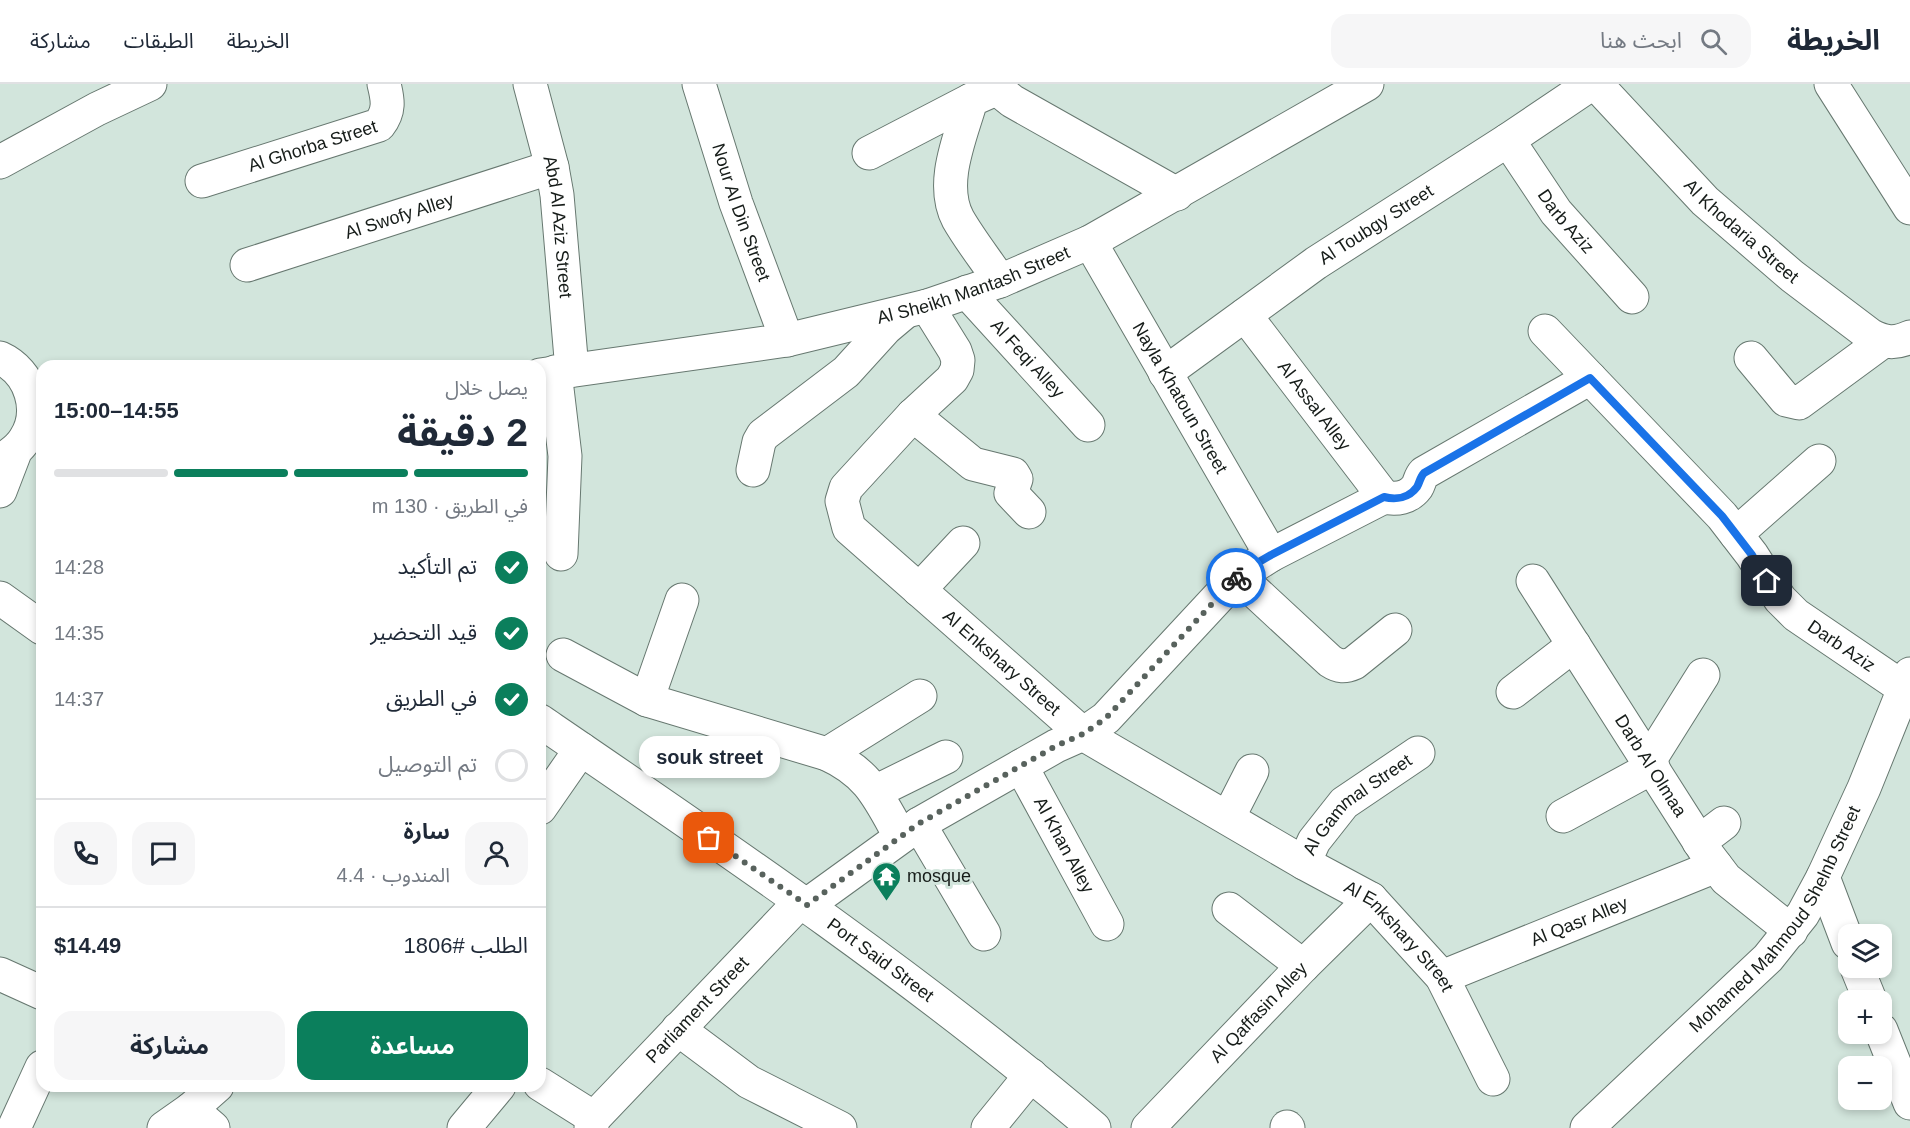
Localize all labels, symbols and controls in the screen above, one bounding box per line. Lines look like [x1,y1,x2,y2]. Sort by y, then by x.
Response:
search box [1331,14,1751,68]
icon: search [1697,25,1730,58]
text: الخريطة [1787,25,1880,56]
text: ابحث هنا [1600,28,1682,53]
text: مشاركة [30,29,91,52]
text: الطبقات [124,29,194,52]
text: الخريطة [227,29,290,52]
street label: Al Ghorba Street [246,116,380,176]
street label: Nour Al Din Street [708,141,774,284]
street label: Abd Al Aziz Street [539,153,576,299]
street label: Al Khodaria Street [1680,175,1802,287]
street label: Al Toubgy Street [1315,181,1437,269]
street label: Darb Aziz [1534,186,1598,257]
street label: Al Swofy Alley [342,189,456,243]
street label: Al Sheikh Mantash Street [875,242,1073,328]
street label: Al Feqi Alley [987,315,1068,402]
street label: Nayla Khatoun Street [1129,319,1232,477]
street label: Al Assal Alley [1274,357,1355,454]
text: يصل خلال [445,377,528,399]
text: 14:55–15:00 [54,398,179,423]
text: 2 دقيقة [397,411,528,454]
text: في الطريق · 130 m [372,495,528,517]
courier [1206,548,1266,608]
icon: check [495,551,528,584]
text: تم التأكيد [397,554,477,579]
pin [1741,555,1792,606]
text: 14:28 [54,556,104,578]
icon: bike [1220,562,1253,595]
icon: home [1750,564,1783,597]
street label: Al Enkshary Street [939,606,1064,719]
street label: Darb Aziz [1804,616,1879,676]
icon: check [495,617,528,650]
text: قيد التحضير [370,620,477,645]
text: 14:35 [54,622,104,644]
icon: check [495,683,528,716]
text: في الطريق [386,686,477,711]
text: 14:37 [54,688,104,710]
street label: Darb Al Olmaa [1611,711,1691,821]
callout: souk street [638,736,780,778]
text: souk street [656,746,763,768]
street label: Al Gammal Street [1299,750,1415,858]
text: تم التوصيل [378,752,477,777]
street label: Al Khan Alley [1030,794,1098,896]
street label: Mohamed Mahmoud Shelnb Street [1685,803,1864,1036]
pin [683,812,734,863]
text: سارة [404,819,450,844]
icon: bag [692,821,725,854]
button: phone [54,822,117,885]
button: chat [132,822,195,885]
button: person [465,822,528,885]
temple icon: mosque [870,860,902,902]
text: المندوب · 4.4 [337,864,450,886]
place label: mosque [907,866,971,886]
street label: Al Enkshary Street [1341,877,1458,995]
street label: Al Qasr Alley [1528,893,1631,950]
street label: Port Said Street [823,914,938,1006]
map controls [1838,924,1892,1110]
button: layers [1838,924,1892,978]
text: $14.49 [54,933,121,958]
text: الطلب #1806 [403,933,528,958]
street label: Parliament Street [642,953,753,1067]
street label: Al Qaffasin Alley [1206,958,1311,1067]
button: + [1838,990,1892,1044]
button: مشاركة [54,1011,285,1080]
button: مساعدة [297,1011,528,1080]
button: − [1838,1056,1892,1110]

